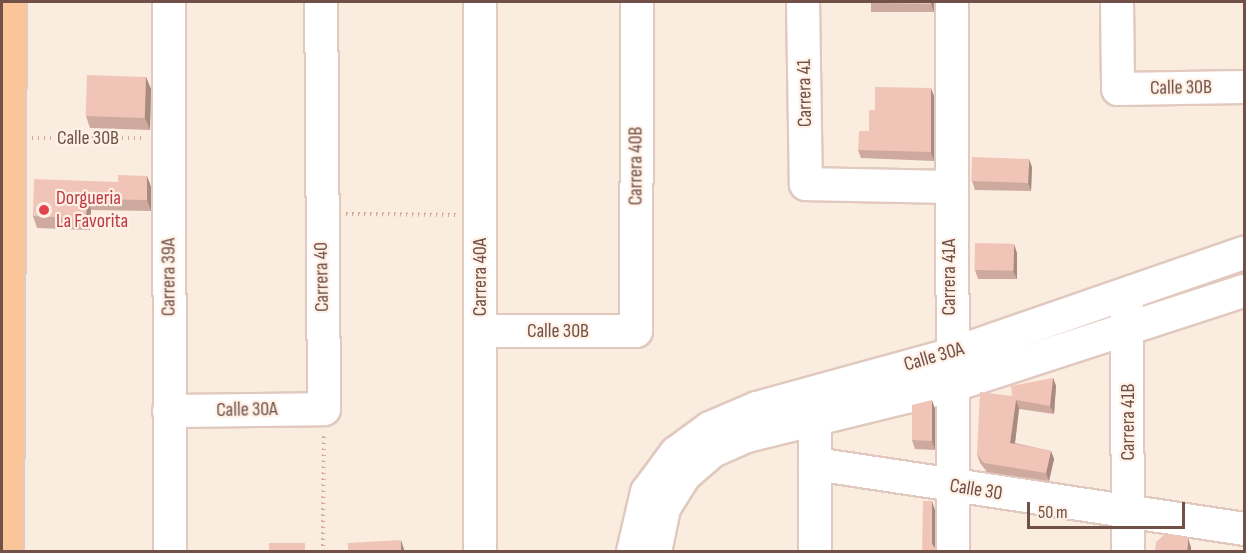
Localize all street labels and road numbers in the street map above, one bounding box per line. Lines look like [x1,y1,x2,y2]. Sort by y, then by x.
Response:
street label: Carrera 41 [792,59,818,127]
street label: Calle 30B [1150,75,1212,101]
street label: Calle 30B [57,126,119,150]
street label: Carrera 40B [624,127,648,205]
street label: Carrera 39A [157,238,181,316]
street label: Carrera 40A [468,238,492,316]
street label: Carrera 41A [937,239,961,315]
street label: Carrera 40 [309,242,335,312]
street label: Calle 30B [527,319,589,343]
street label: Calle 30A [901,337,967,377]
street label: Carrera 41B [1116,383,1140,461]
street label: Calle 30A [216,397,278,423]
street label: Calle 30 [948,474,1004,506]

